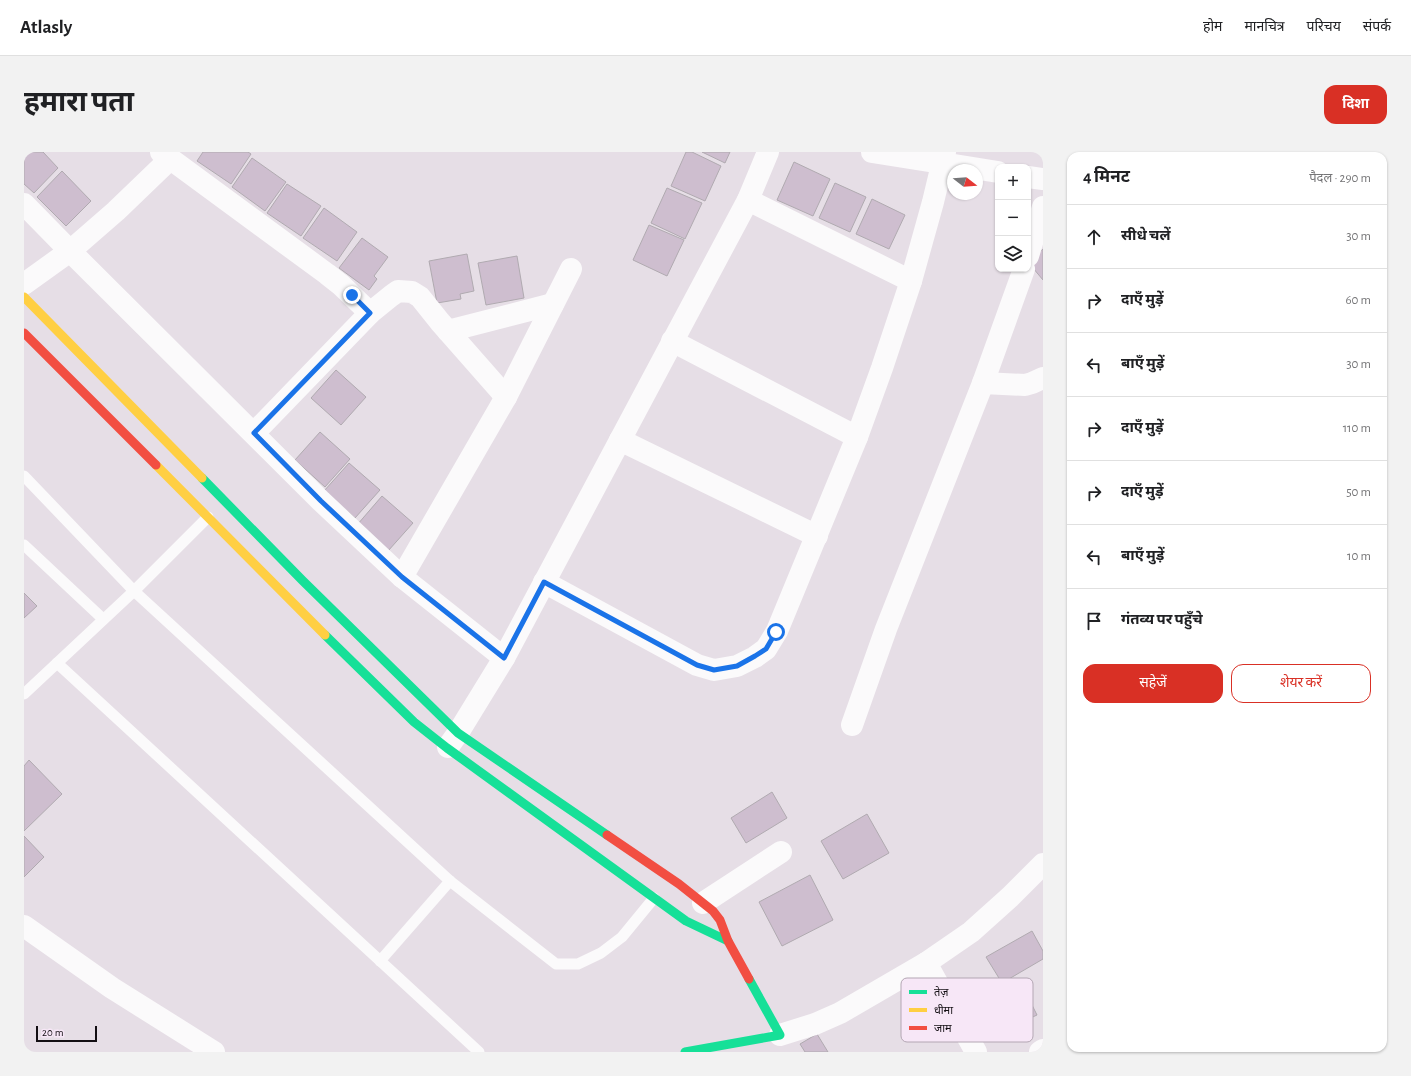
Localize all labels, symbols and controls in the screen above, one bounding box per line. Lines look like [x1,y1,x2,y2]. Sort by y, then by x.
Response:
text: Atlasly [20,18,72,37]
text: होम [1203,20,1222,34]
text: मानचित्र [1244,20,1285,34]
text: परिचय [1307,20,1341,34]
text: संपर्क [1363,20,1391,34]
button: दिशा [1324,85,1387,124]
text: हमारा पता [24,89,134,117]
north arrow [947,164,983,200]
map controls [995,164,1031,272]
button: + [995,164,1031,200]
text: 4 मिनट [1083,168,1130,185]
text: पैदल · 290 m [1309,172,1371,185]
button: − [995,200,1031,236]
icon: ahead [1083,226,1105,248]
text: सीधे चलें [1121,228,1171,243]
text: 30 m [1346,230,1371,243]
button: layers [995,236,1031,272]
route end [343,286,361,304]
icon: right [1083,290,1105,312]
text: दाएँ मुड़ें [1121,292,1164,307]
text: 60 m [1345,294,1371,307]
icon: left [1083,354,1105,376]
text: बाएँ मुड़ें [1121,356,1164,371]
text: 30 m [1346,358,1371,371]
icon: right [1083,418,1105,440]
text: दाएँ मुड़ें [1121,420,1164,435]
text: 110 m [1343,422,1371,435]
icon: right [1083,482,1105,504]
text: दाएँ मुड़ें [1121,484,1164,499]
text: 50 m [1346,486,1371,499]
icon: left [1083,546,1105,568]
text: बाएँ मुड़ें [1121,548,1164,563]
text: 10 m [1347,550,1371,563]
icon: arrive [1083,610,1105,632]
text: गंतव्य पर पहुँचे [1121,612,1203,627]
route start [767,623,785,641]
button: सहेजें [1083,664,1223,703]
button: शेयर करें [1231,664,1371,703]
legend [901,978,1033,1042]
text: तेज़ [934,986,949,998]
text: धीमा [934,1004,953,1016]
text: जाम [934,1023,952,1034]
scale bar [36,1024,97,1043]
text: 20 m [42,1027,63,1038]

